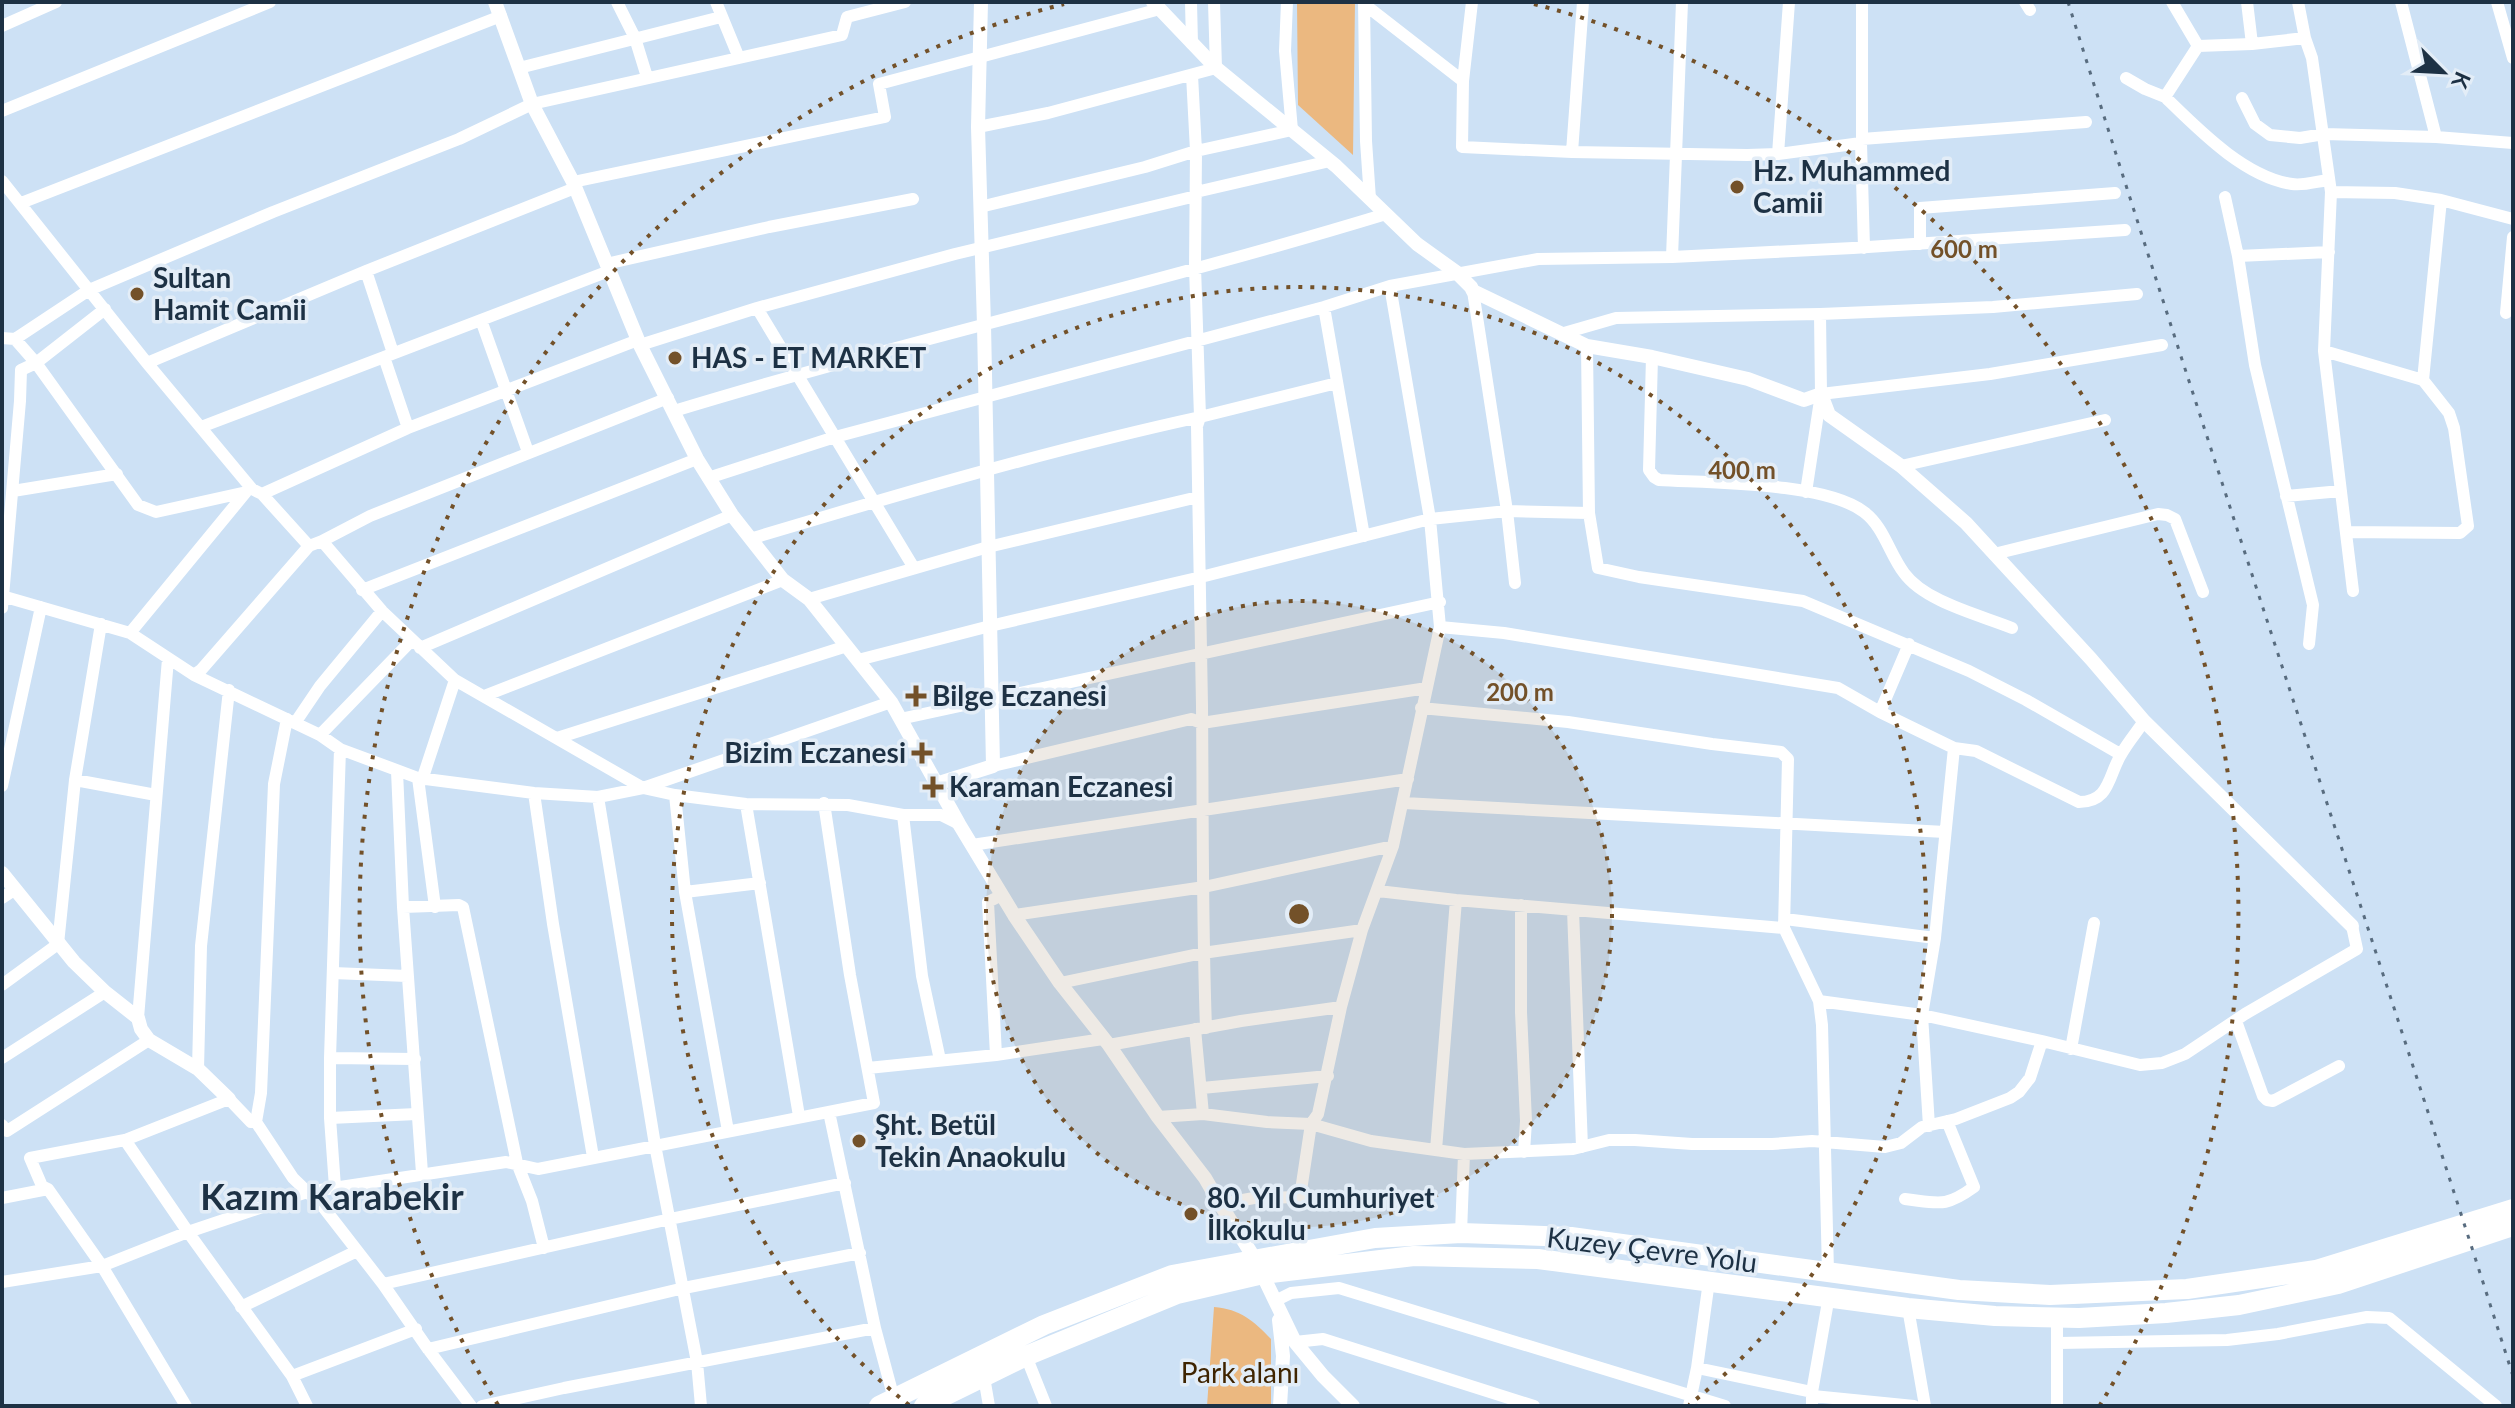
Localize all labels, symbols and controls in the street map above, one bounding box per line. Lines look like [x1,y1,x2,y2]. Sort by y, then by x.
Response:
north arrow [2403,32,2483,112]
text: K [2446,68,2477,94]
place label: Hz. Muhammed Camii [1753,153,1950,219]
marker: Hz. Muhammed Camii [1728,178,1746,196]
text: 600 m [1930,234,1998,263]
place label: Sultan Hamit Camii [153,260,307,326]
marker: Sultan Hamit Camii [128,285,146,303]
place label: HAS - ET MARKET [691,340,926,374]
marker: HAS - ET MARKET [666,349,684,367]
text: 400 m [1708,455,1776,484]
text: 200 m [1486,677,1554,706]
place label: Bilge Eczanesi [932,678,1107,712]
marker: Bilge Eczanesi [907,687,925,705]
place label: Bizim Eczanesi [724,735,906,769]
marker: Bizim Eczanesi [913,744,931,762]
place label: Karaman Eczanesi [949,769,1173,803]
marker: Karaman Eczanesi [924,778,942,796]
centre of rings [1285,900,1313,928]
place label: Şht. Betül Tekin Anaokulu [875,1107,1066,1173]
marker: Şht. Betül Tekin Anaokulu [850,1132,868,1150]
district label: Kazım Karabekir [200,1174,464,1218]
place label: 80. Yıl Cumhuriyet İlkokulu [1207,1180,1435,1246]
marker: 80. Yıl Cumhuriyet İlkokulu [1182,1205,1200,1223]
street label: Kuzey Çevre Yolu [1545,1219,1759,1279]
park label: Park alanı [1181,1355,1299,1389]

